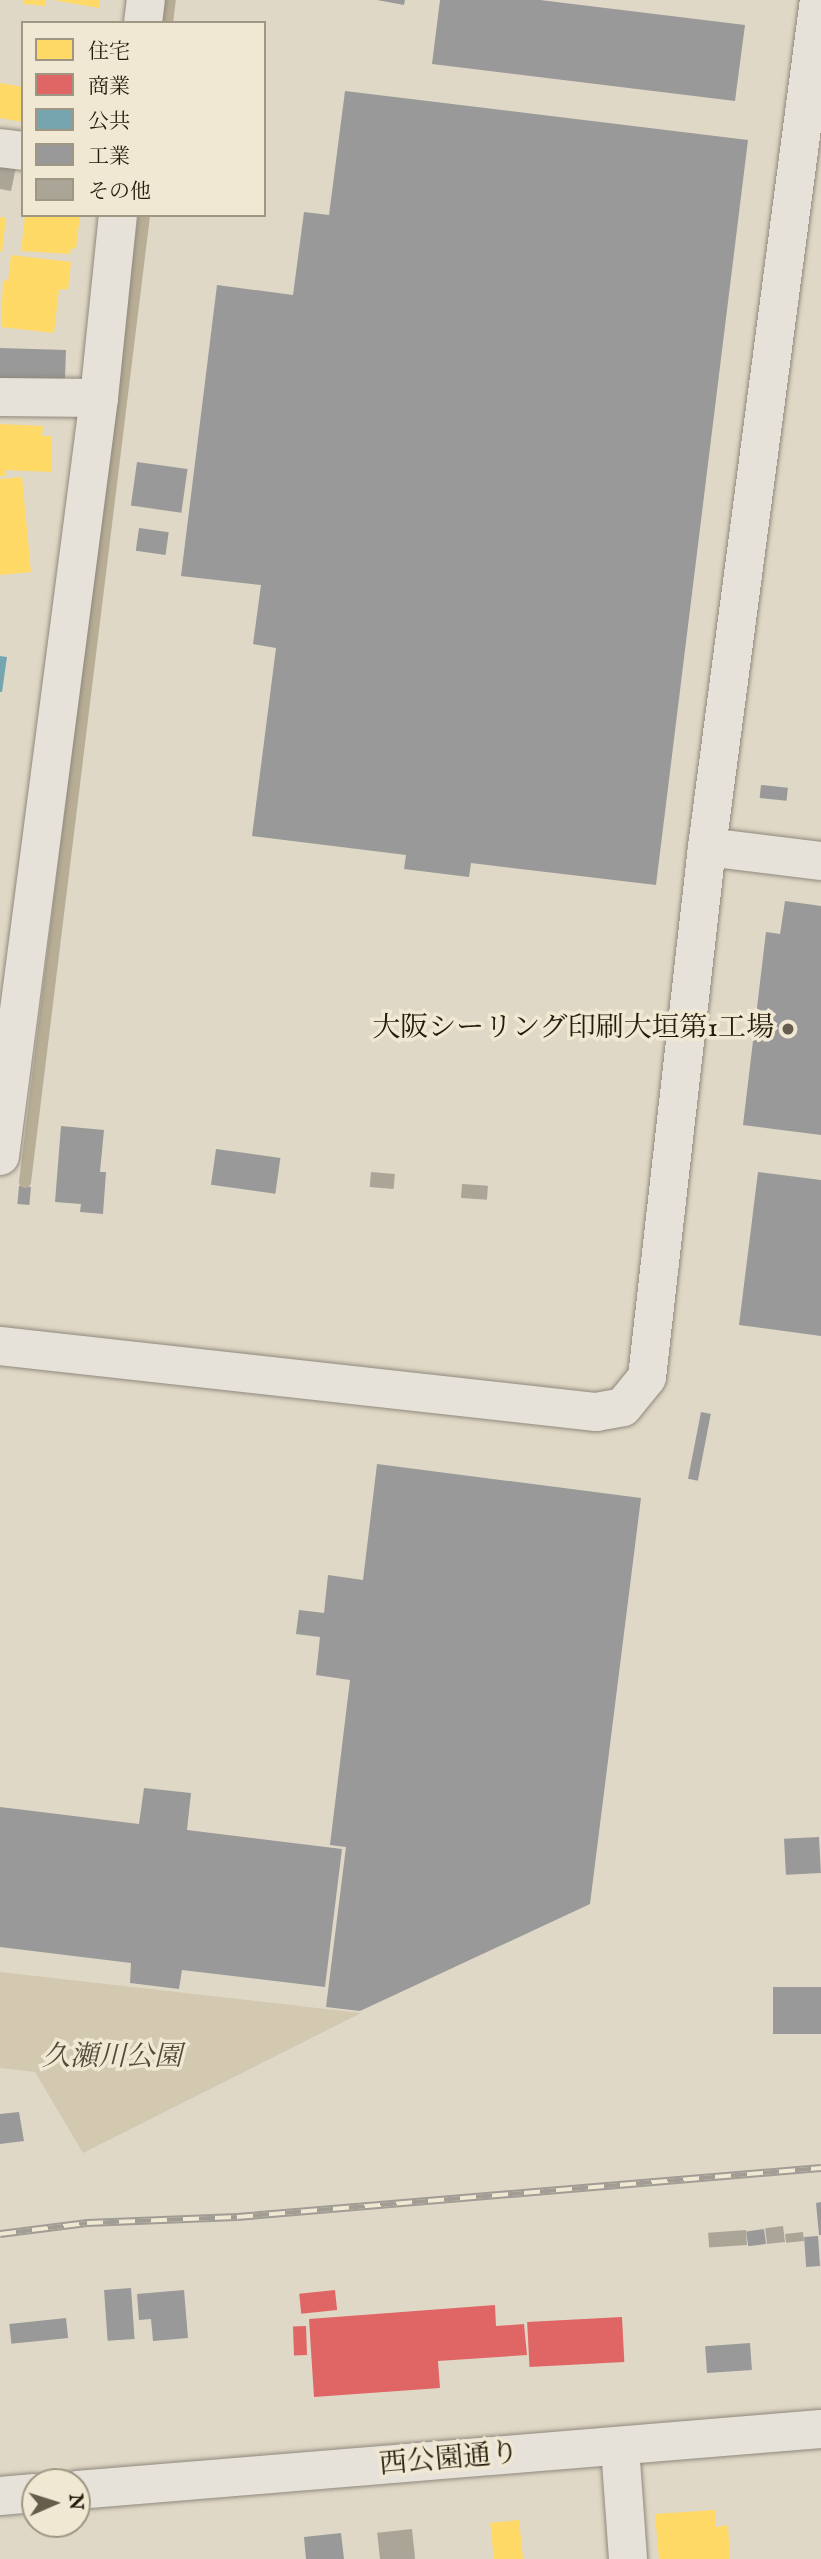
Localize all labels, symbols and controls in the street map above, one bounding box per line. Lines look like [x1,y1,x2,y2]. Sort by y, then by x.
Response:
legend [21,21,266,217]
text: 住宅 [88,39,130,66]
text: 商業 [88,74,130,101]
text: 公共 [88,109,130,136]
text: 工業 [88,144,130,171]
text: その他 [88,179,151,206]
place label: 大阪シーリング印刷大垣第1工場 [372,1012,774,1046]
marker: 大阪シーリング印刷大垣第1工場 [780,1021,796,1037]
park label: 久瀬川公園 [42,2041,182,2075]
street label: 西公園通り [378,2437,520,2483]
north arrow [21,2468,91,2538]
text: N [63,2493,87,2511]

